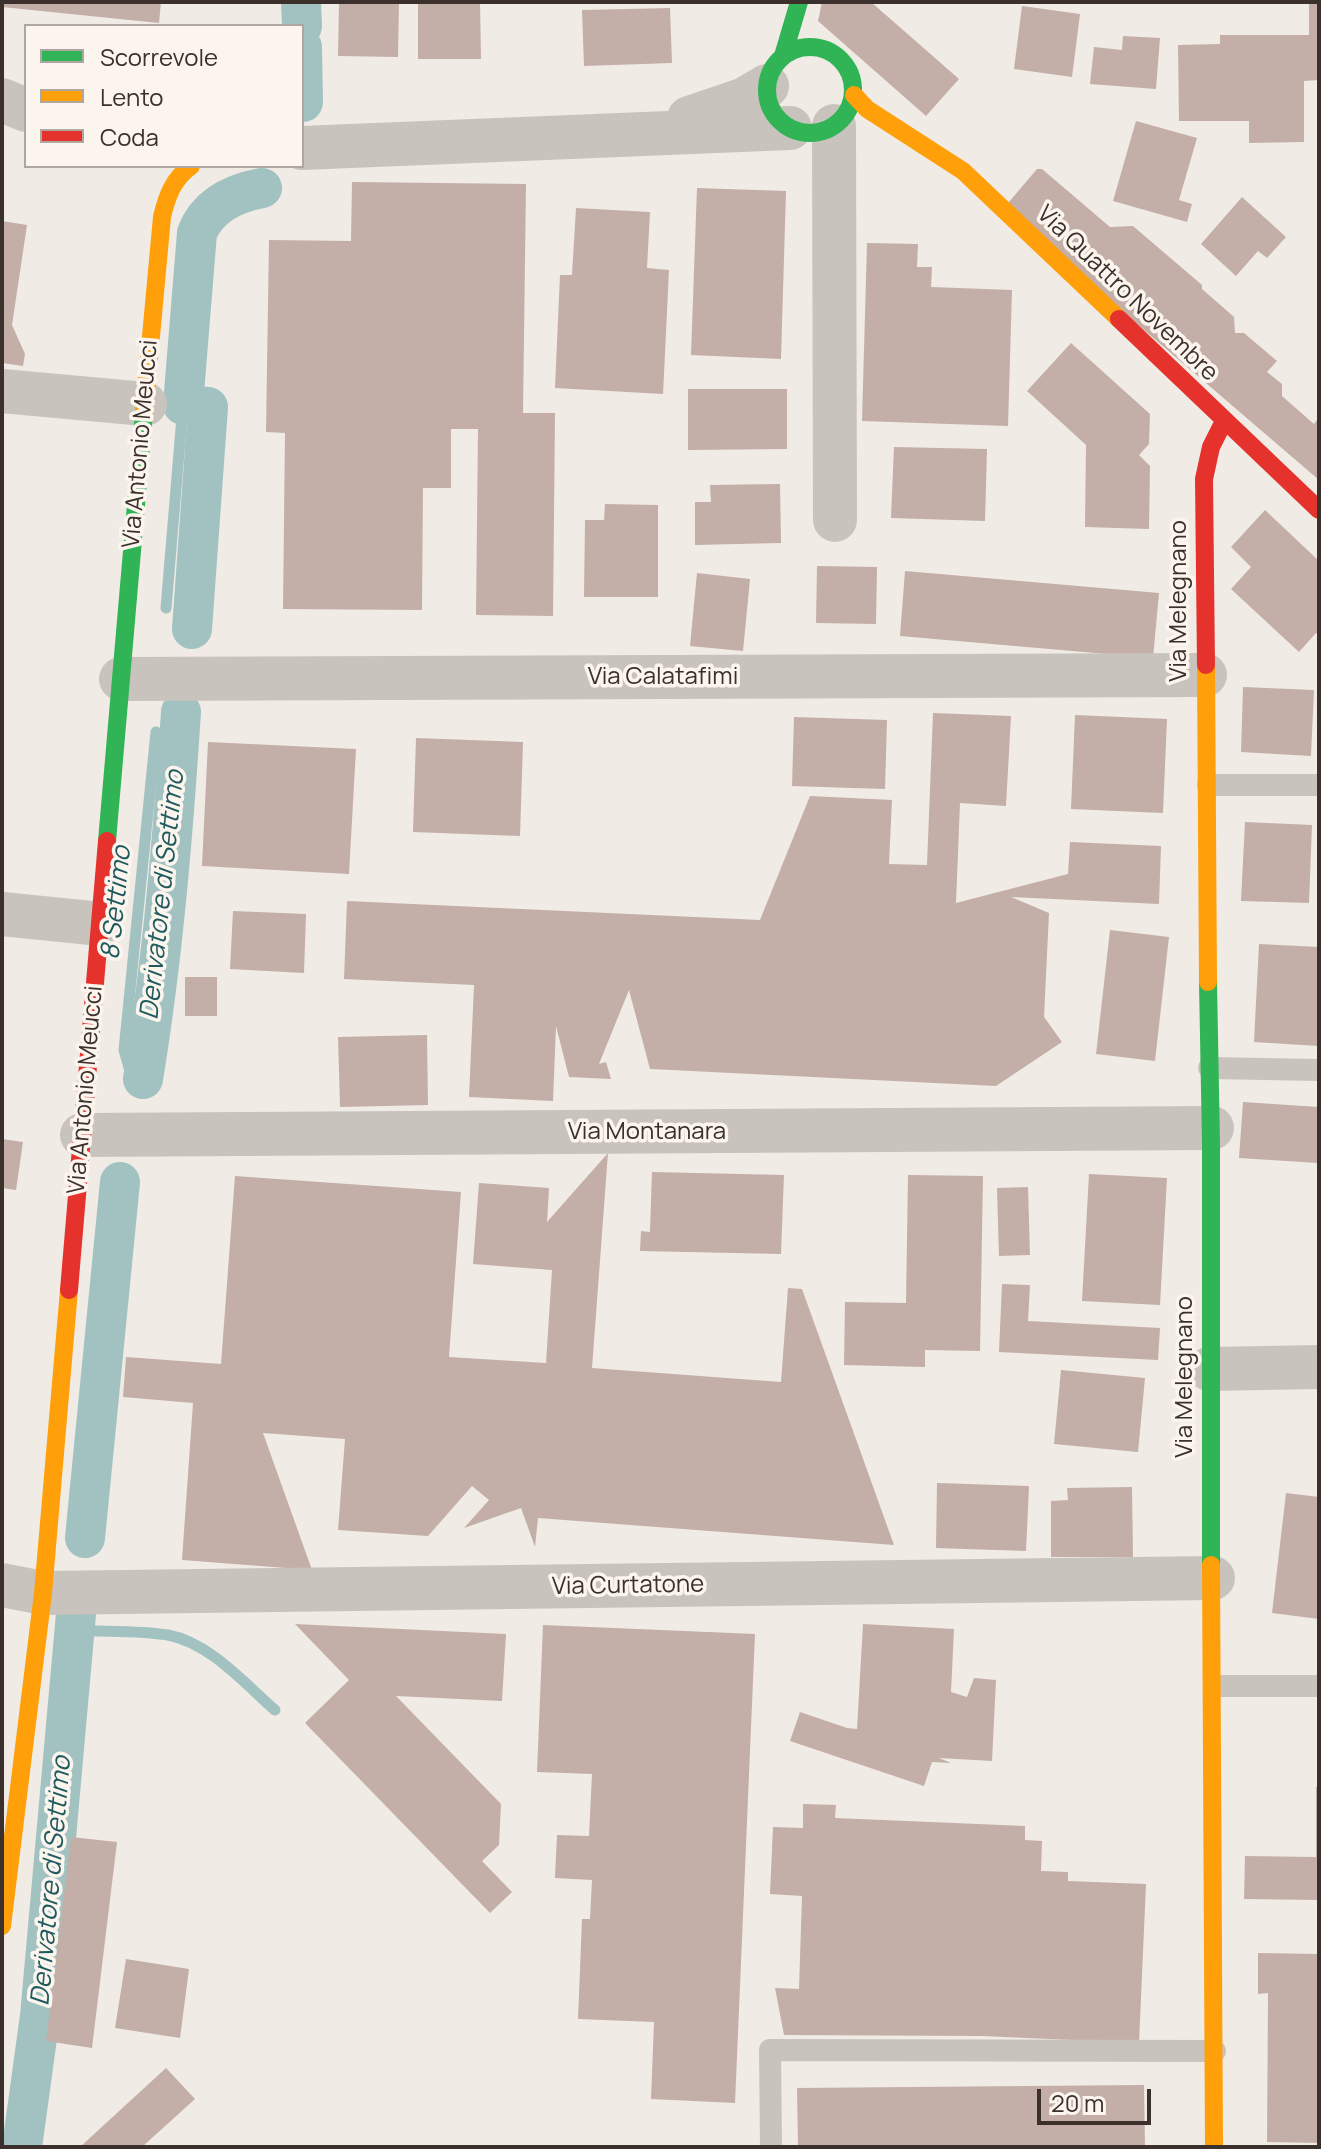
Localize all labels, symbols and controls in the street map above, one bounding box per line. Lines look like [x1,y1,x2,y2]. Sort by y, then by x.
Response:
legend [24,24,304,168]
text: Scorrevole [100,40,218,73]
text: Lento [100,80,164,113]
text: Coda [100,120,159,153]
street label: Via Quattro Novembre [1031,200,1223,388]
street label: Via Antonio Meucci [118,338,164,550]
street label: Via Melegnano [1165,520,1193,682]
street label: Via Calatafimi [588,663,738,691]
water label: Derivatore di Settimo [134,769,192,1021]
water label: 8 Settimo [96,845,138,961]
street label: Via Antonio Meucci [63,984,109,1196]
street label: Via Montanara [568,1118,726,1146]
street label: Via Melegnano [1171,1296,1199,1458]
street label: Via Curtatone [552,1570,704,1602]
water label: Derivatore di Settimo [26,1755,78,2007]
scale bar [1041,2073,1155,2123]
text: 20 m [1051,2086,1104,2119]

